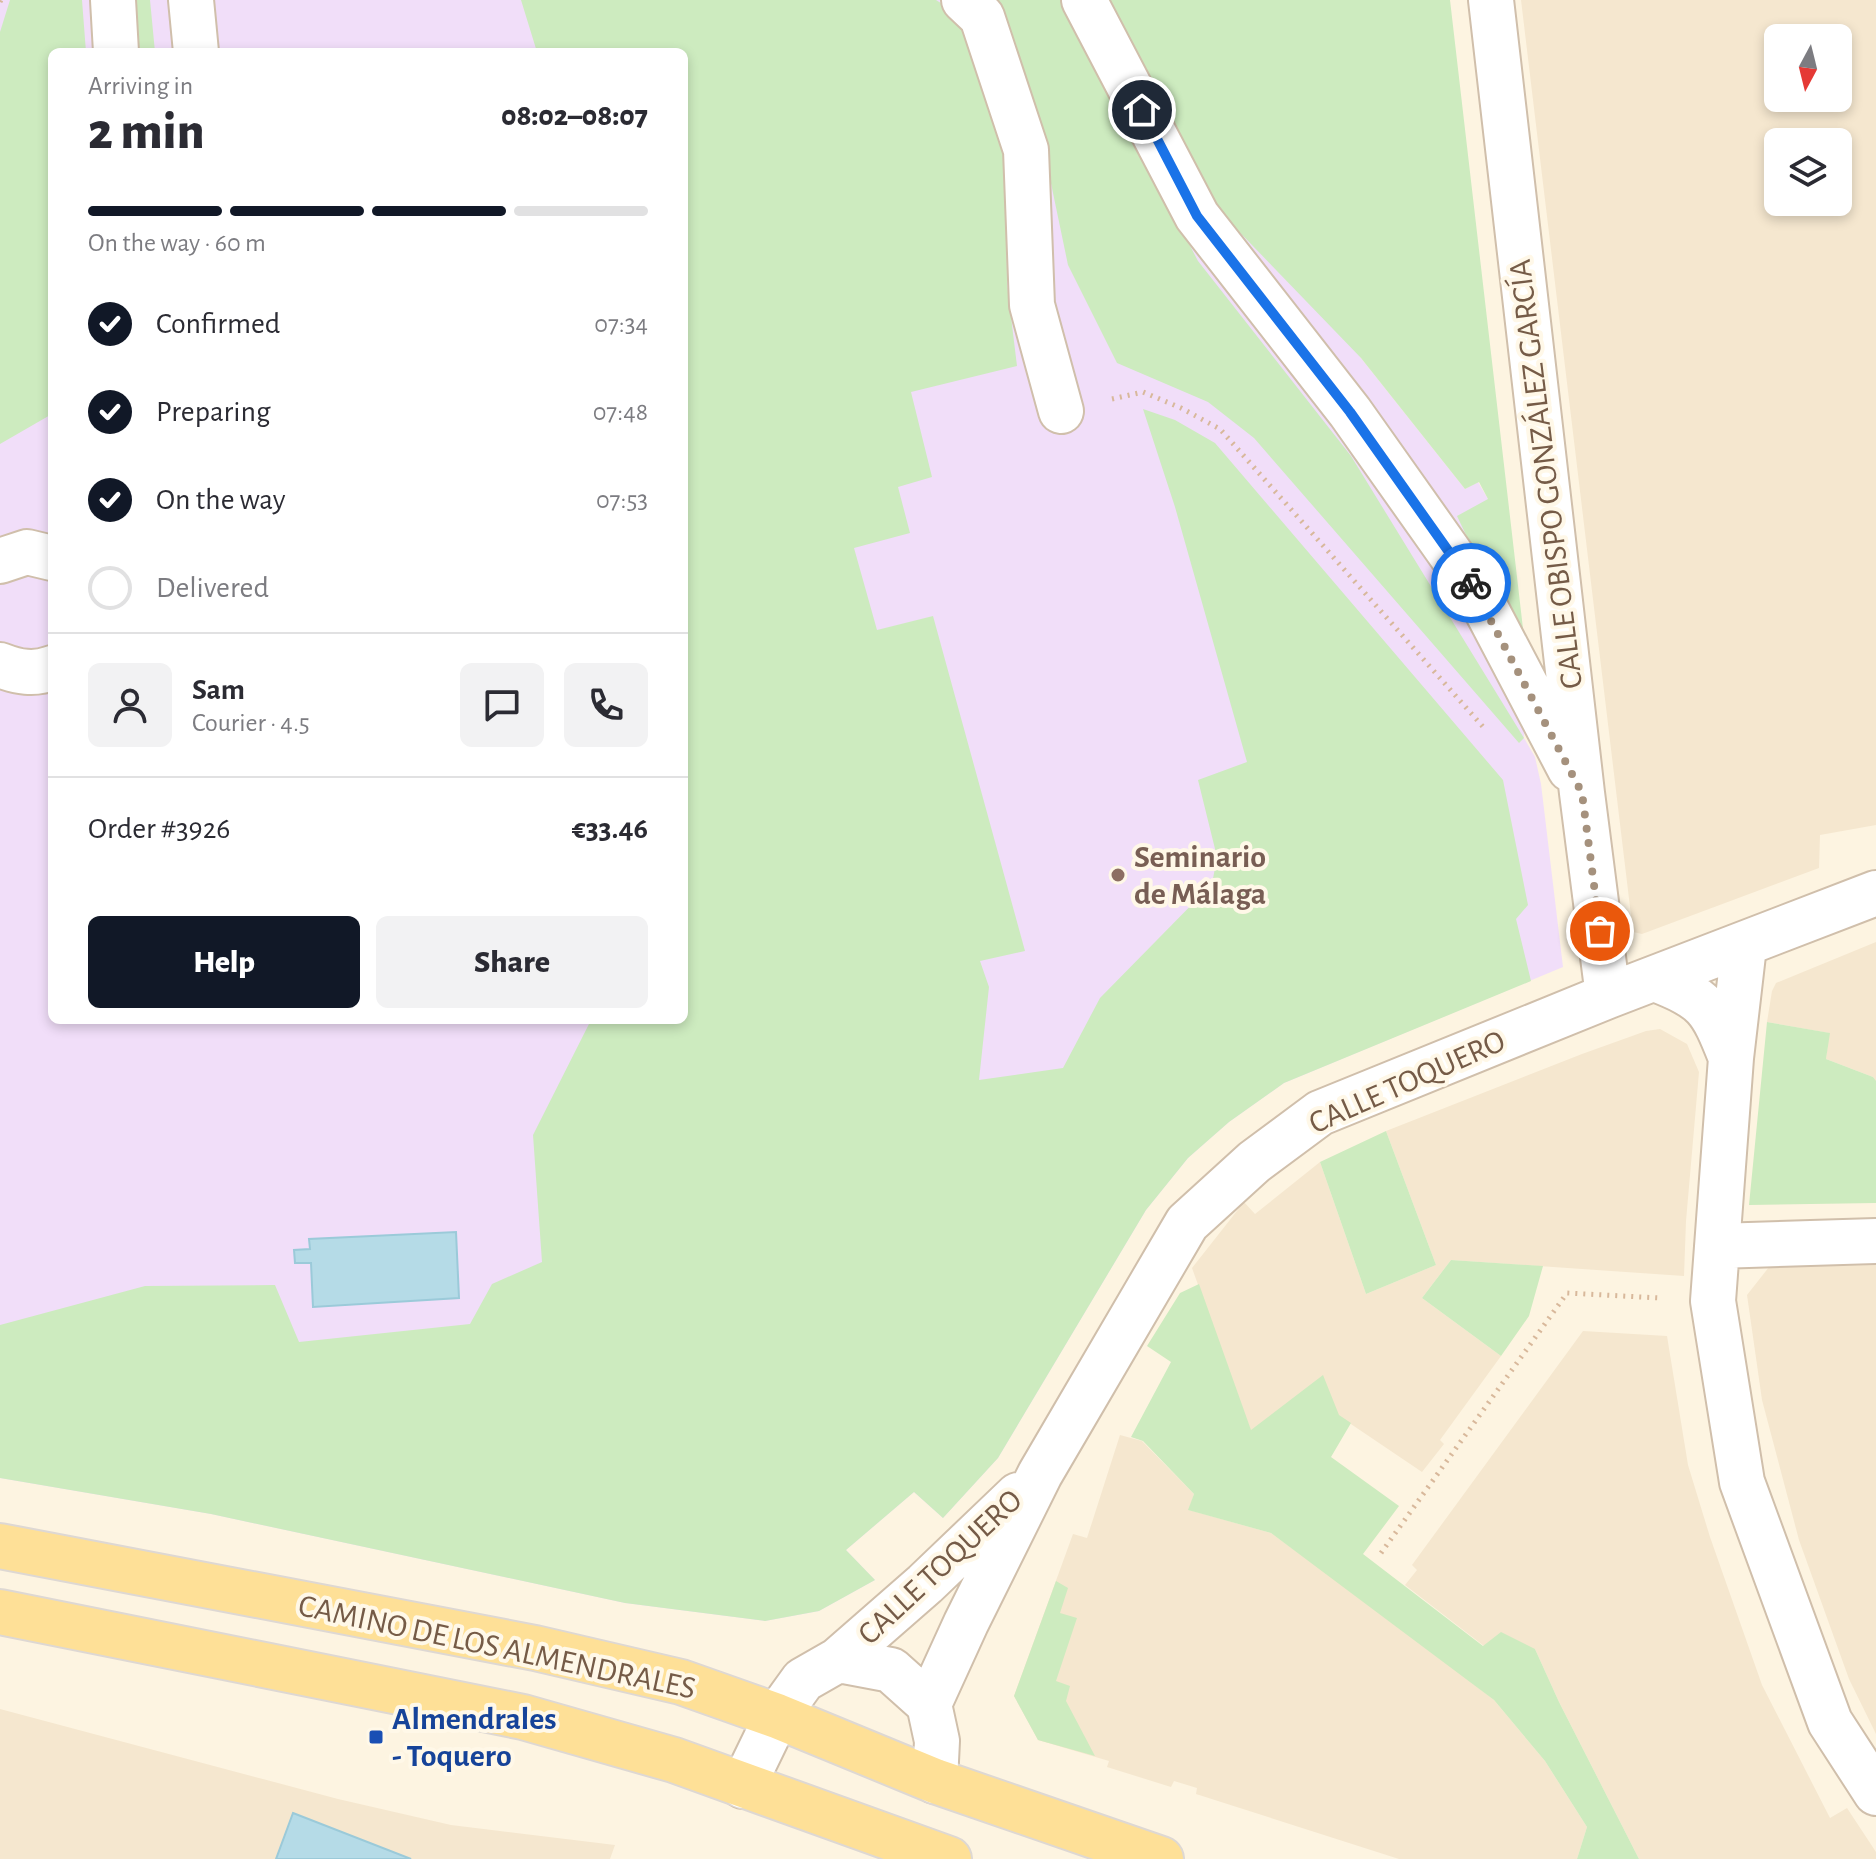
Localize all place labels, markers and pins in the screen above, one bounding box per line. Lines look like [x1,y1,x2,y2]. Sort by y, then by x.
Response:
pin [1108,76,1176,144]
place label: Seminario de Málaga [1134,841,1266,910]
marker: Seminario de Málaga [1109,866,1127,884]
pin [1566,897,1634,965]
place label: Almendrales - Toquero [392,1703,557,1772]
marker: Almendrales - Toquero [367,1728,385,1746]

